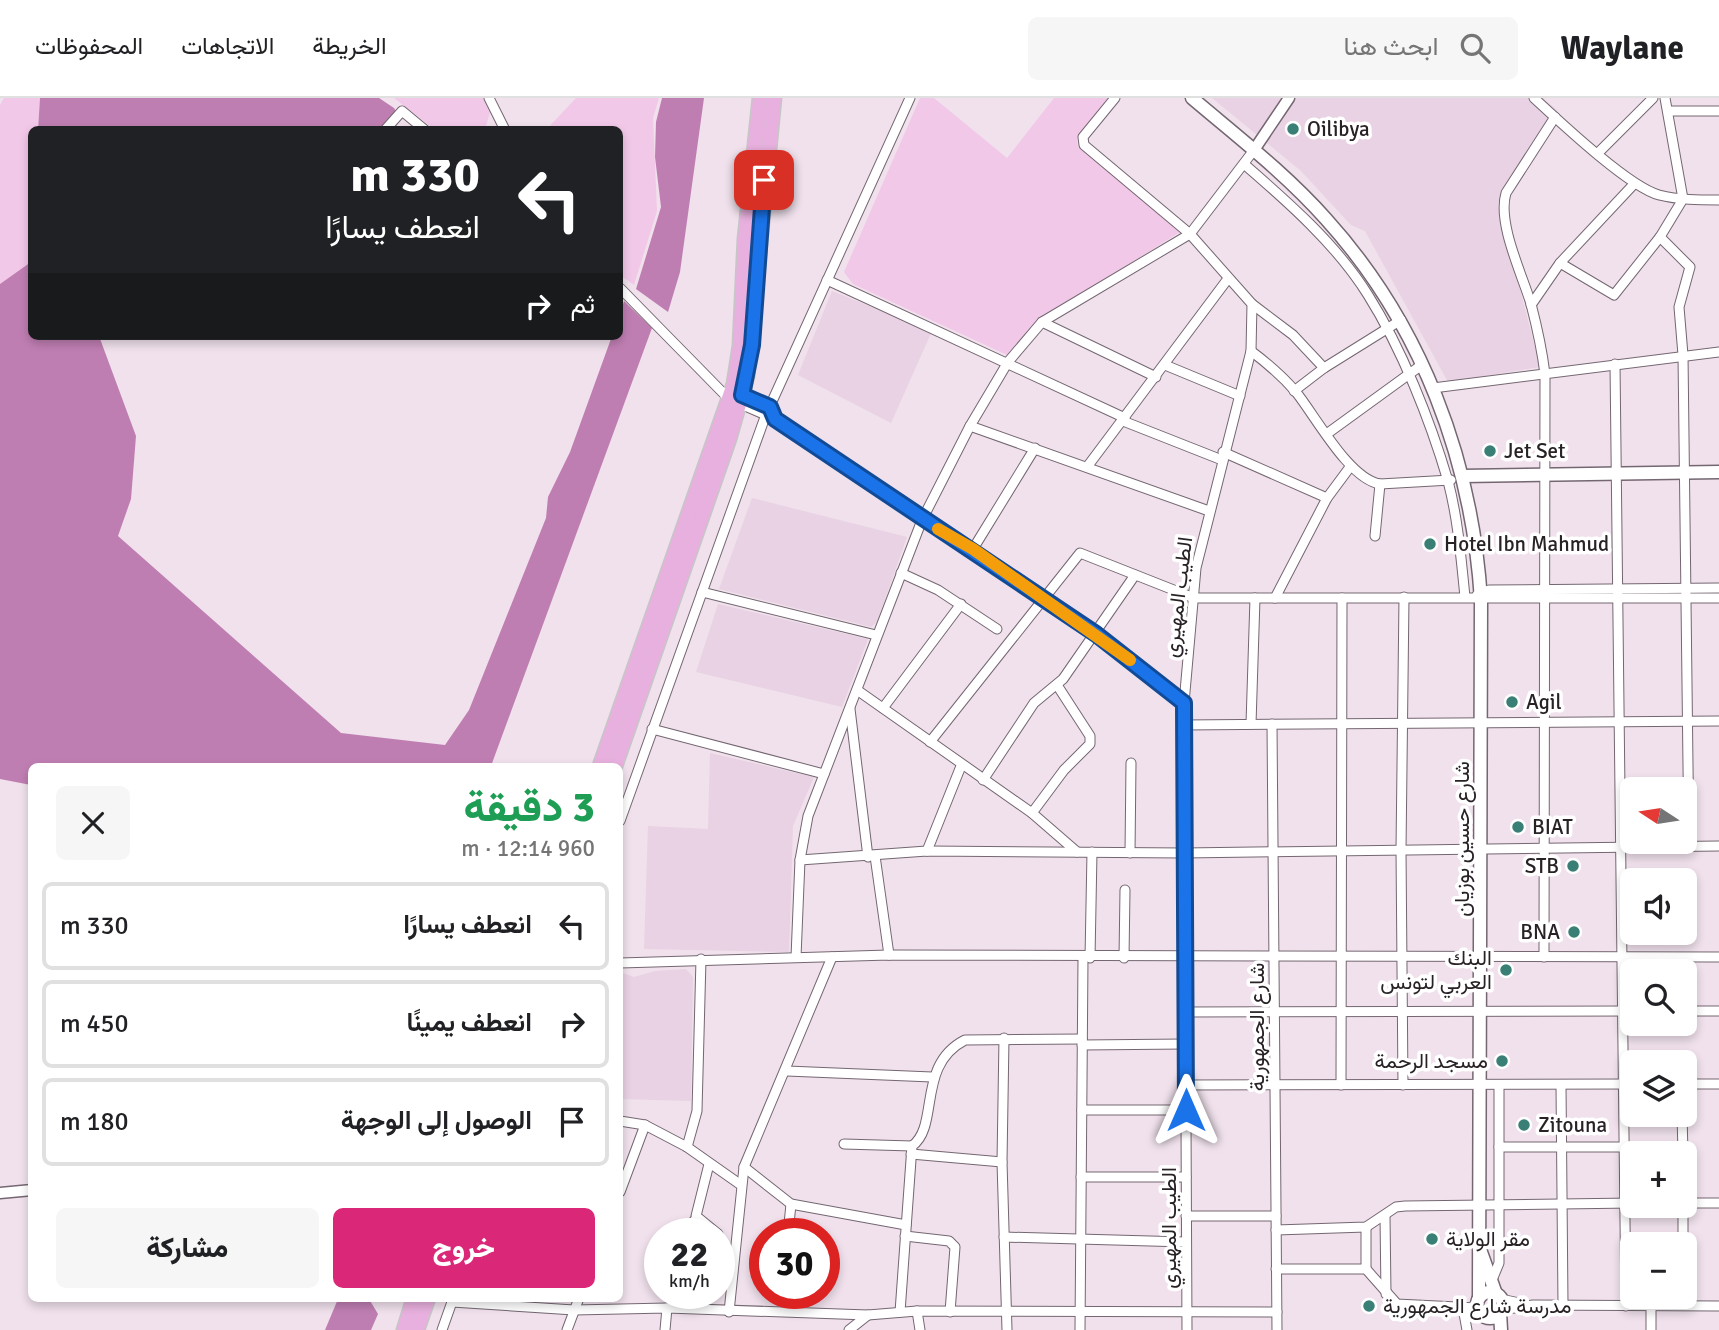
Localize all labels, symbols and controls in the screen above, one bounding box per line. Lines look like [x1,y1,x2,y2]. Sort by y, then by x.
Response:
search box [1028,17,1518,80]
text: Waylane [1560,28,1684,69]
icon: search [1456,29,1494,67]
text: المحفوظات [35,31,143,61]
text: الاتجاهات [181,31,274,61]
text: الخريطة [312,31,387,61]
text: ابحث هنا [1344,31,1438,63]
place label: Oilibya [1307,116,1370,142]
marker: Oilibya [1285,121,1301,137]
text: 330 m [350,145,480,205]
pin [734,150,794,210]
icon: left [504,154,595,245]
icon: arrive [745,161,783,199]
text: انعطف يسارًا [325,208,480,247]
icon: right [519,287,557,325]
text: ثم [571,289,595,321]
place label: Jet Set [1504,438,1565,464]
marker: Jet Set [1482,443,1498,459]
place label: Hotel Ibn Mahmud [1444,531,1609,557]
street label: الطيب المهيري [1158,535,1202,659]
marker: Hotel Ibn Mahmud [1422,536,1438,552]
place label: Agil [1526,689,1562,715]
marker: Agil [1504,694,1520,710]
street label: شارع حسين بوزيان [1449,761,1476,917]
north arrow [1620,777,1698,854]
map controls [1620,777,1697,1309]
text: 3 دقيقة [464,782,595,833]
button: close [56,786,130,860]
place label: BIAT [1532,814,1573,840]
marker: BIAT [1510,819,1526,835]
text: 960 m · 12:14 [461,834,595,863]
place label: STB [1525,853,1559,879]
marker: STB [1565,858,1581,874]
button: sound [1620,868,1697,945]
icon: left [553,907,591,945]
text: انعطف يسارًا [403,909,532,941]
text: 330 m [60,910,129,942]
place label: BNA [1520,919,1560,945]
marker: BNA [1566,924,1582,940]
place label: البنك العربي لتونس [1380,945,1492,999]
button: search [1620,959,1697,1036]
marker: البنك العربي لتونس [1498,962,1514,978]
street label: شارع الجمهورية [1244,963,1271,1091]
icon: right [553,1005,591,1043]
text: انعطف يمينًا [406,1007,532,1039]
text: 450 m [60,1008,129,1040]
place label: مسجد الرحمة [1375,1048,1488,1074]
button: layers [1620,1050,1697,1127]
marker: مسجد الرحمة [1494,1053,1510,1069]
position arrow [1149,1073,1223,1147]
icon: arrive [553,1103,591,1141]
text: الوصول إلى الوجهة [341,1105,532,1137]
text: 180 m [60,1106,129,1138]
place label: Zitouna [1538,1112,1607,1138]
marker: Zitouna [1516,1117,1532,1133]
button: + [1620,1141,1697,1218]
street label: الطيب المهيري [1156,1167,1186,1289]
button: مشاركة [56,1208,319,1288]
button: خروج [333,1208,595,1288]
speed limit sign: 30 [749,1218,840,1309]
place label: مقر الولاية [1446,1226,1530,1252]
marker: مقر الولاية [1424,1231,1440,1247]
button: − [1620,1232,1697,1309]
text: 22 [671,1233,708,1276]
text: km/h [669,1270,710,1292]
place label: مدرسة شارع الجمهورية [1383,1293,1572,1320]
marker: مدرسة شارع الجمهورية [1361,1298,1377,1314]

